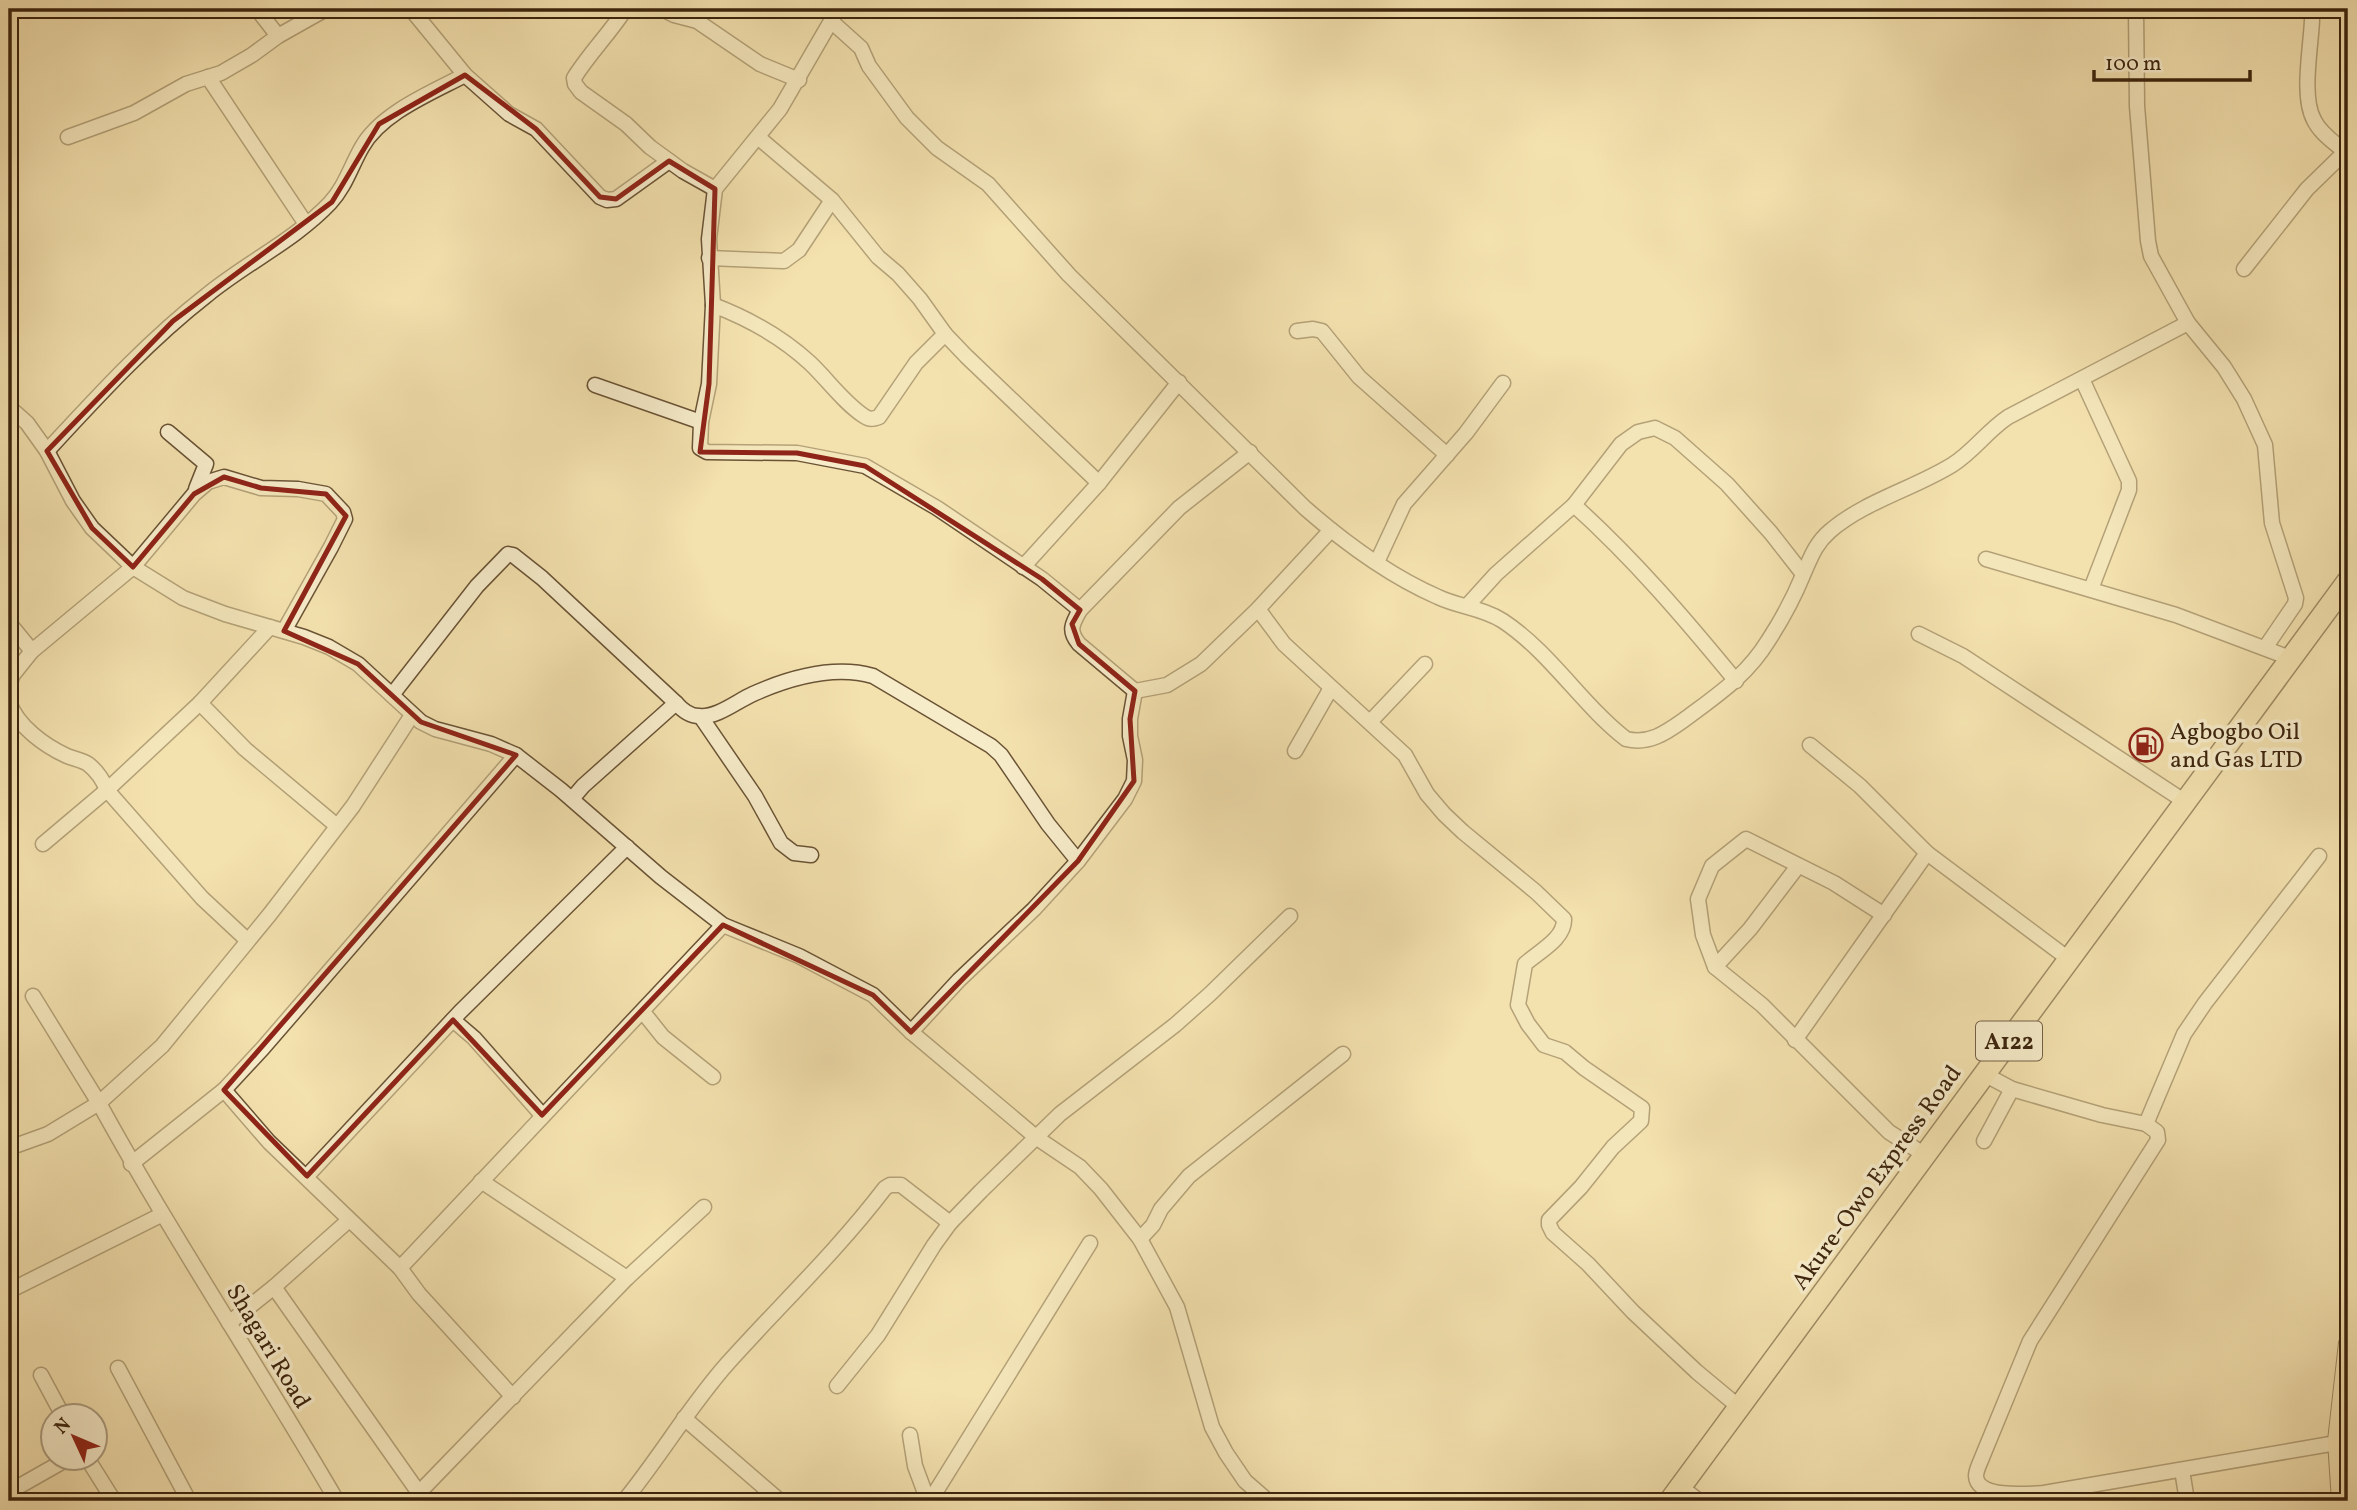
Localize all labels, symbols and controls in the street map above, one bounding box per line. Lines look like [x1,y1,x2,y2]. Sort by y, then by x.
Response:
scale bar [2094,38,2250,82]
text: 100 m [2105,50,2162,79]
place label: Agbogbo Oil and Gas LTD [2170,716,2303,778]
fuel station icon: Agbogbo Oil and Gas LTD [2127,726,2165,764]
road number: A122 [1976,1022,2042,1060]
street label: Akure-Owo Express Road [1784,1059,1971,1298]
street label: Shagari Road [217,1278,318,1416]
north arrow [38,1402,108,1472]
text: N [49,1412,77,1441]

